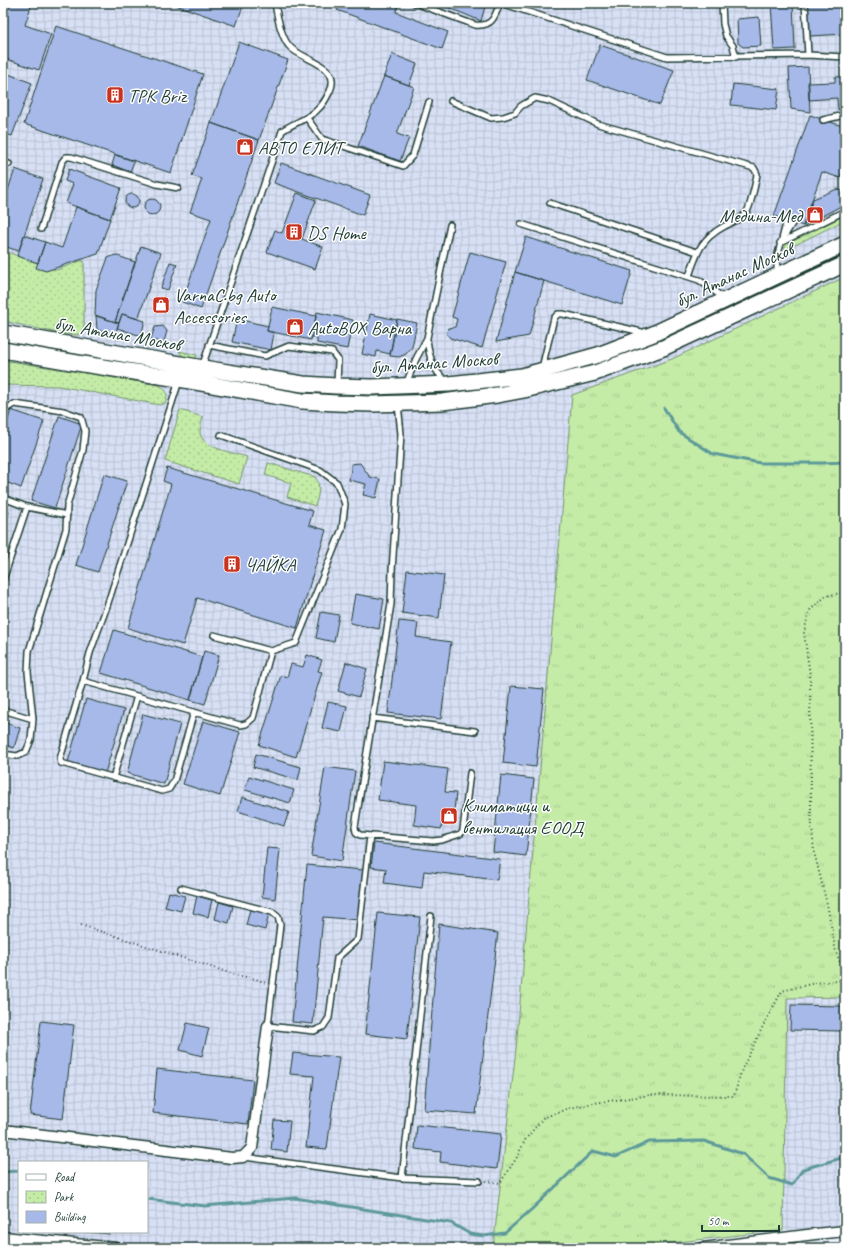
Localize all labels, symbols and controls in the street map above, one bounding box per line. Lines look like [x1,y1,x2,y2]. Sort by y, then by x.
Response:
place label: TPK Briz [128,84,188,108]
building icon: TPK Briz [105,85,125,105]
place label: АВТО ЕЛИТ [258,136,347,160]
shop icon: АВТО ЕЛИТ [235,137,255,157]
place label: Медина-Мед [720,204,804,228]
shop icon: Медина-Мед [805,205,825,225]
place label: DS Home [307,221,367,245]
building icon: DS Home [284,222,304,242]
street label: бул. Атанас Москов [672,235,801,313]
place label: VarnaC.bg Auto Accessories [174,283,278,329]
shop icon: VarnaC.bg Auto Accessories [151,295,171,315]
street label: бул. Атанас Москов [53,311,187,358]
place label: AutoBOX Варна [308,316,412,340]
shop icon: AutoBOX Варна [285,317,305,337]
street label: бул. Атанас Москов [370,346,503,379]
place label: ЧАЙКА [245,553,297,577]
building icon: ЧАЙКА [222,554,242,574]
place label: Климатици и вентилация ЕООД [462,794,586,840]
shop icon: Климатици и вентилация ЕООД [439,806,459,826]
legend [18,1161,148,1233]
text: Road [54,1169,76,1185]
text: Park [54,1189,75,1205]
scale bar [702,1207,779,1233]
text: Building [54,1209,86,1225]
text: 50 m [708,1213,730,1229]

